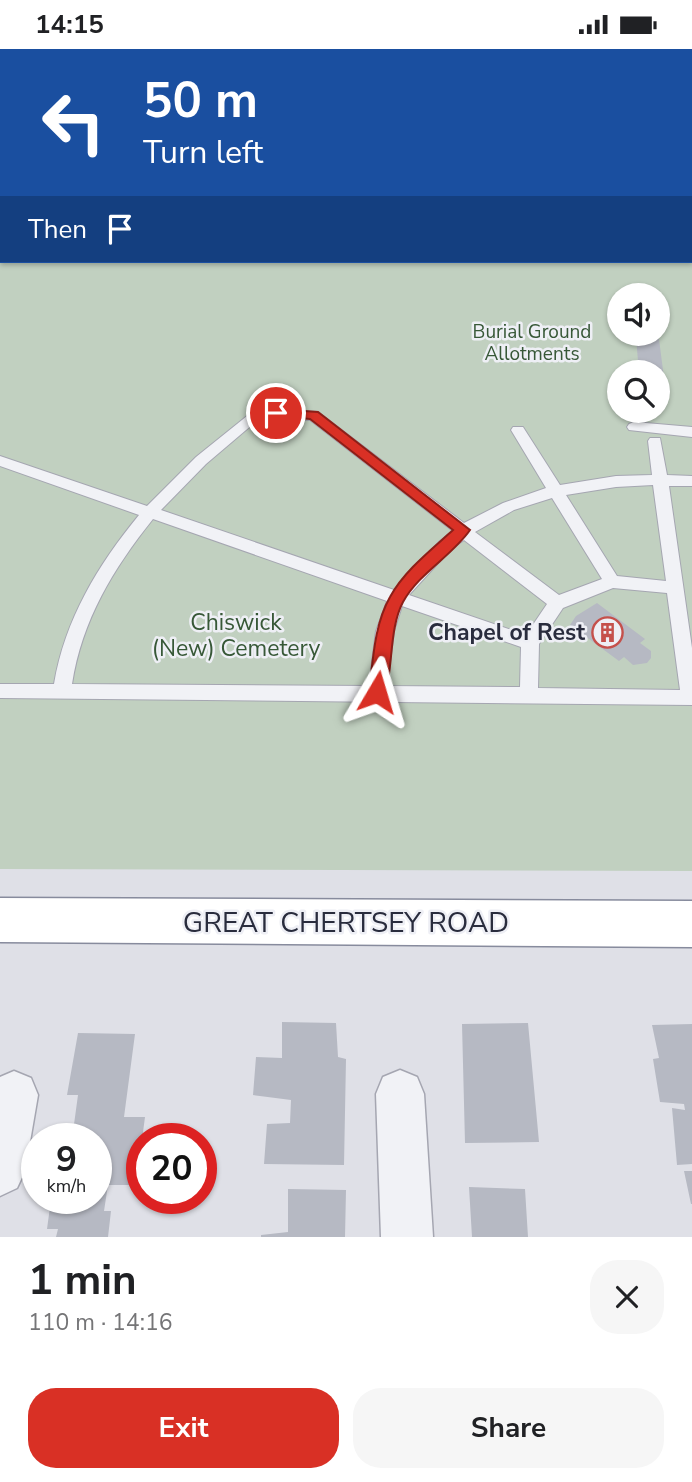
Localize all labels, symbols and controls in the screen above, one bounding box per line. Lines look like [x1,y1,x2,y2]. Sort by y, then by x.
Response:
text: 14:15 [35,7,104,42]
text: 50 m [143,67,258,134]
icon: left [28,77,119,168]
text: Turn left [143,131,263,174]
icon: arrive [101,210,139,248]
text: Then [28,212,87,247]
map controls [607,283,670,423]
button: sound [607,283,670,346]
park label: Burial Ground Allotments [473,319,591,367]
button: search [607,360,670,423]
pin [246,383,306,443]
icon: arrive [257,394,295,432]
park label: Chiswick (New) Cemetery [152,607,321,664]
building icon: Chapel of Rest [591,615,625,649]
place label: Chapel of Rest [428,617,585,648]
position arrow [340,655,414,729]
street label: GREAT CHERTSEY ROAD [183,904,509,942]
speed limit sign: 20 [126,1123,217,1214]
text: 9 [56,1136,77,1183]
text: km/h [47,1174,86,1198]
text: 1 min [28,1252,137,1309]
button: close [590,1260,664,1334]
text: 110 m · 14:16 [28,1307,173,1338]
button: Exit [28,1388,339,1468]
button: Share [353,1388,664,1468]

